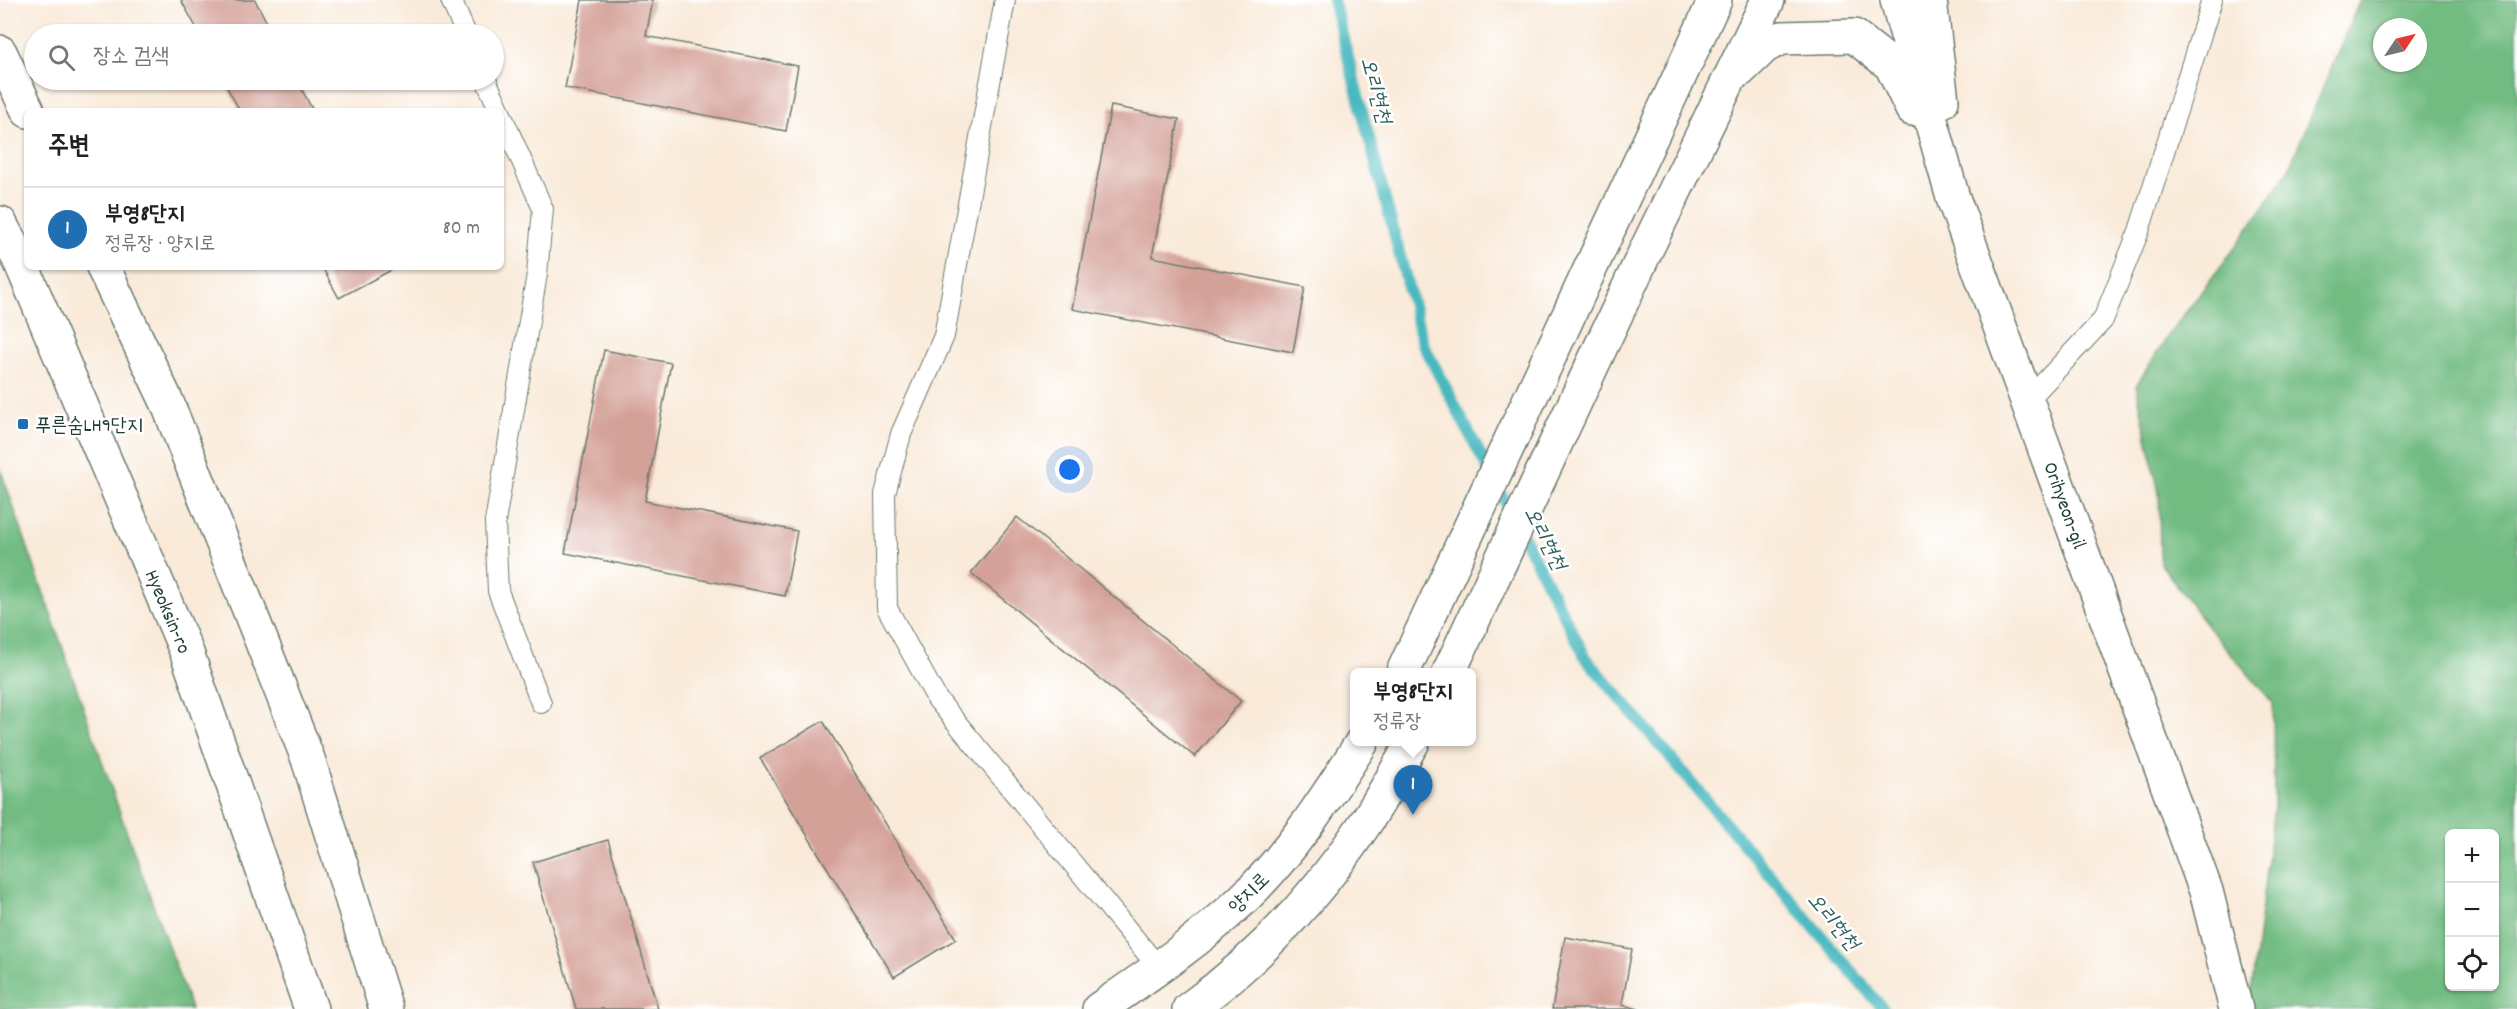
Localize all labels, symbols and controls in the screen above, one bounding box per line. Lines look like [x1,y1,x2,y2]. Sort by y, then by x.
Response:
north arrow [2373,18,2427,72]
search box [24,24,504,90]
icon: search [45,41,78,74]
text: 장소 검색 [93,42,169,73]
water label: 오리현천 [1351,54,1398,129]
text: 주변 [48,129,90,166]
text: 부영8단지 [105,200,185,231]
text: 1 [65,215,70,243]
text: 80 m [443,215,480,243]
text: 정류장 · 양지로 [105,231,215,259]
place label: 푸른숨LH9단지 [35,413,143,441]
marker: 푸른숨LH9단지 [16,417,30,431]
your location [1055,455,1084,484]
street label: Orihyeon-gil [2035,459,2092,554]
water label: 오리현천 [1515,502,1573,578]
street label: Hyeoksin-ro [136,566,196,659]
popup [1350,668,1476,746]
text: 부영8단지 [1373,678,1453,709]
text: 정류장 [1373,709,1421,737]
pin: 1 [1394,766,1432,815]
map controls [2445,829,2499,991]
button: + [2445,829,2499,883]
street label: 양지로 [1223,867,1277,921]
button: − [2445,883,2499,937]
water label: 오리현천 [1798,887,1866,960]
button: locate [2445,937,2499,991]

